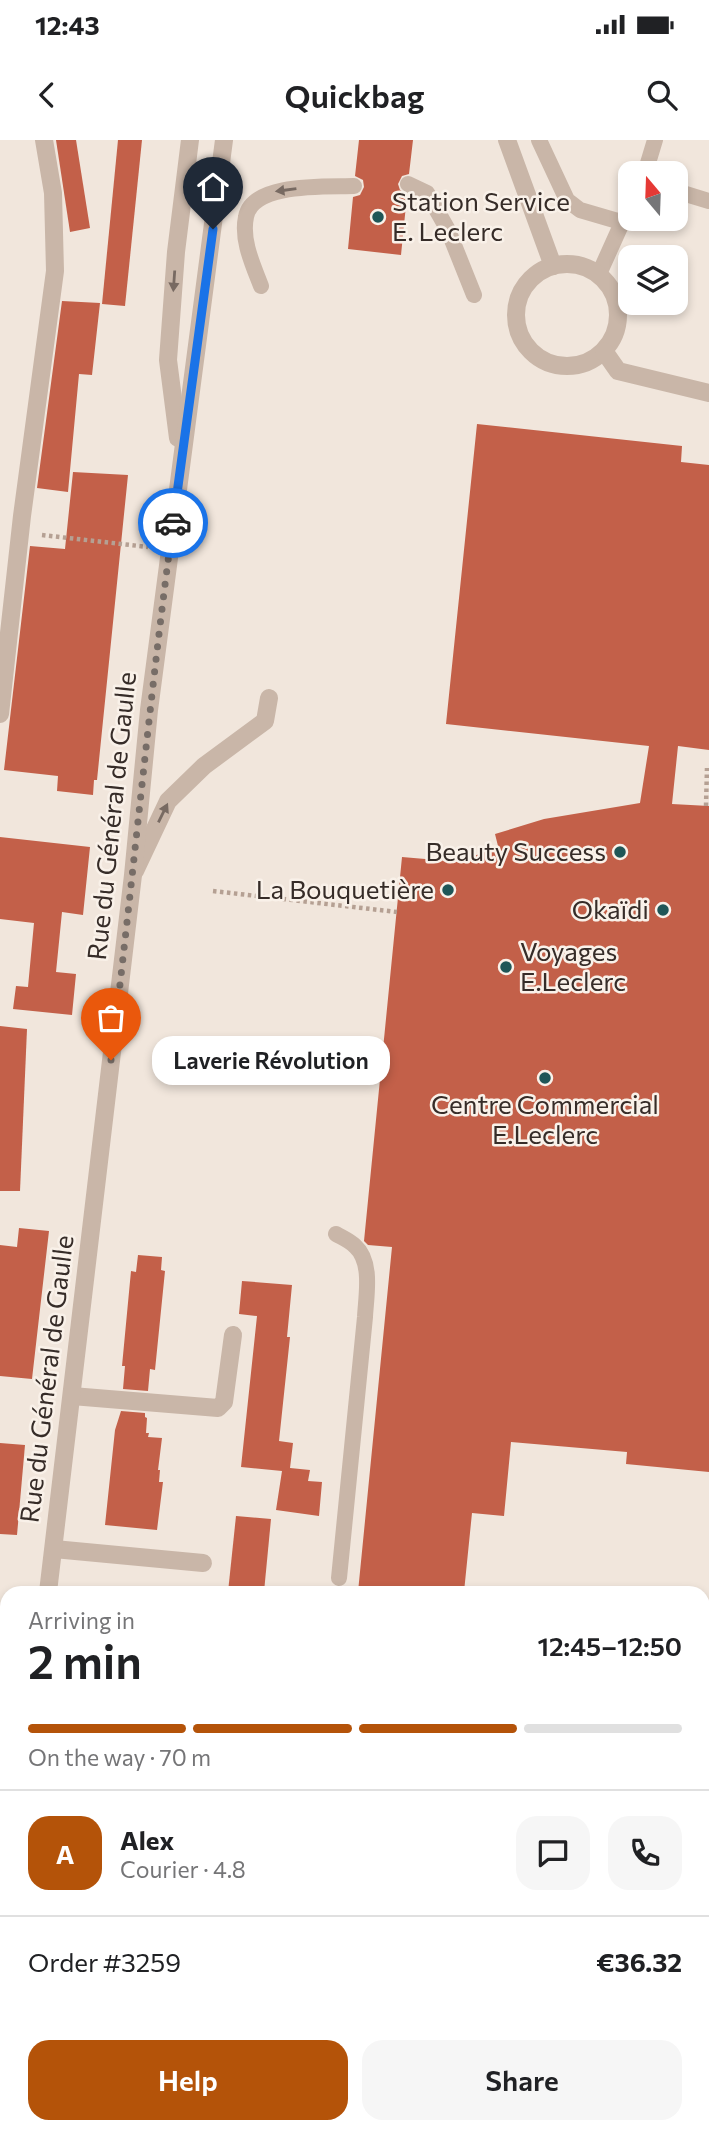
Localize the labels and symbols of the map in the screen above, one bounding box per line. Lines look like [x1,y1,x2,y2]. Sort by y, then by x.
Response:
pin [183,157,243,229]
north arrow [618,161,688,231]
one-way arrow [275,185,297,196]
place label: Station Service E. Leclerc [392,185,570,246]
marker: Station Service E. Leclerc [370,209,386,225]
one-way arrow [168,270,179,292]
courier [138,488,208,558]
street label: Rue du Général de Gaulle [80,670,141,961]
one-way arrow [157,803,168,823]
place label: Beauty Success [425,835,606,866]
marker: Beauty Success [612,844,628,860]
place label: La Bouquetière [256,873,434,904]
marker: La Bouquetière [440,882,456,898]
place label: Okaïdi [572,893,649,924]
marker: Okaïdi [655,902,671,918]
place label: Voyages E.Leclerc [520,935,626,996]
marker: Voyages E.Leclerc [498,959,514,975]
pin [81,988,141,1060]
callout: Laverie Révolution [153,1035,391,1084]
marker: Centre Commercial E.Leclerc [537,1070,553,1086]
place label: Centre Commercial E.Leclerc [431,1088,659,1149]
street label: Rue du Général de Gaulle [12,1233,79,1524]

